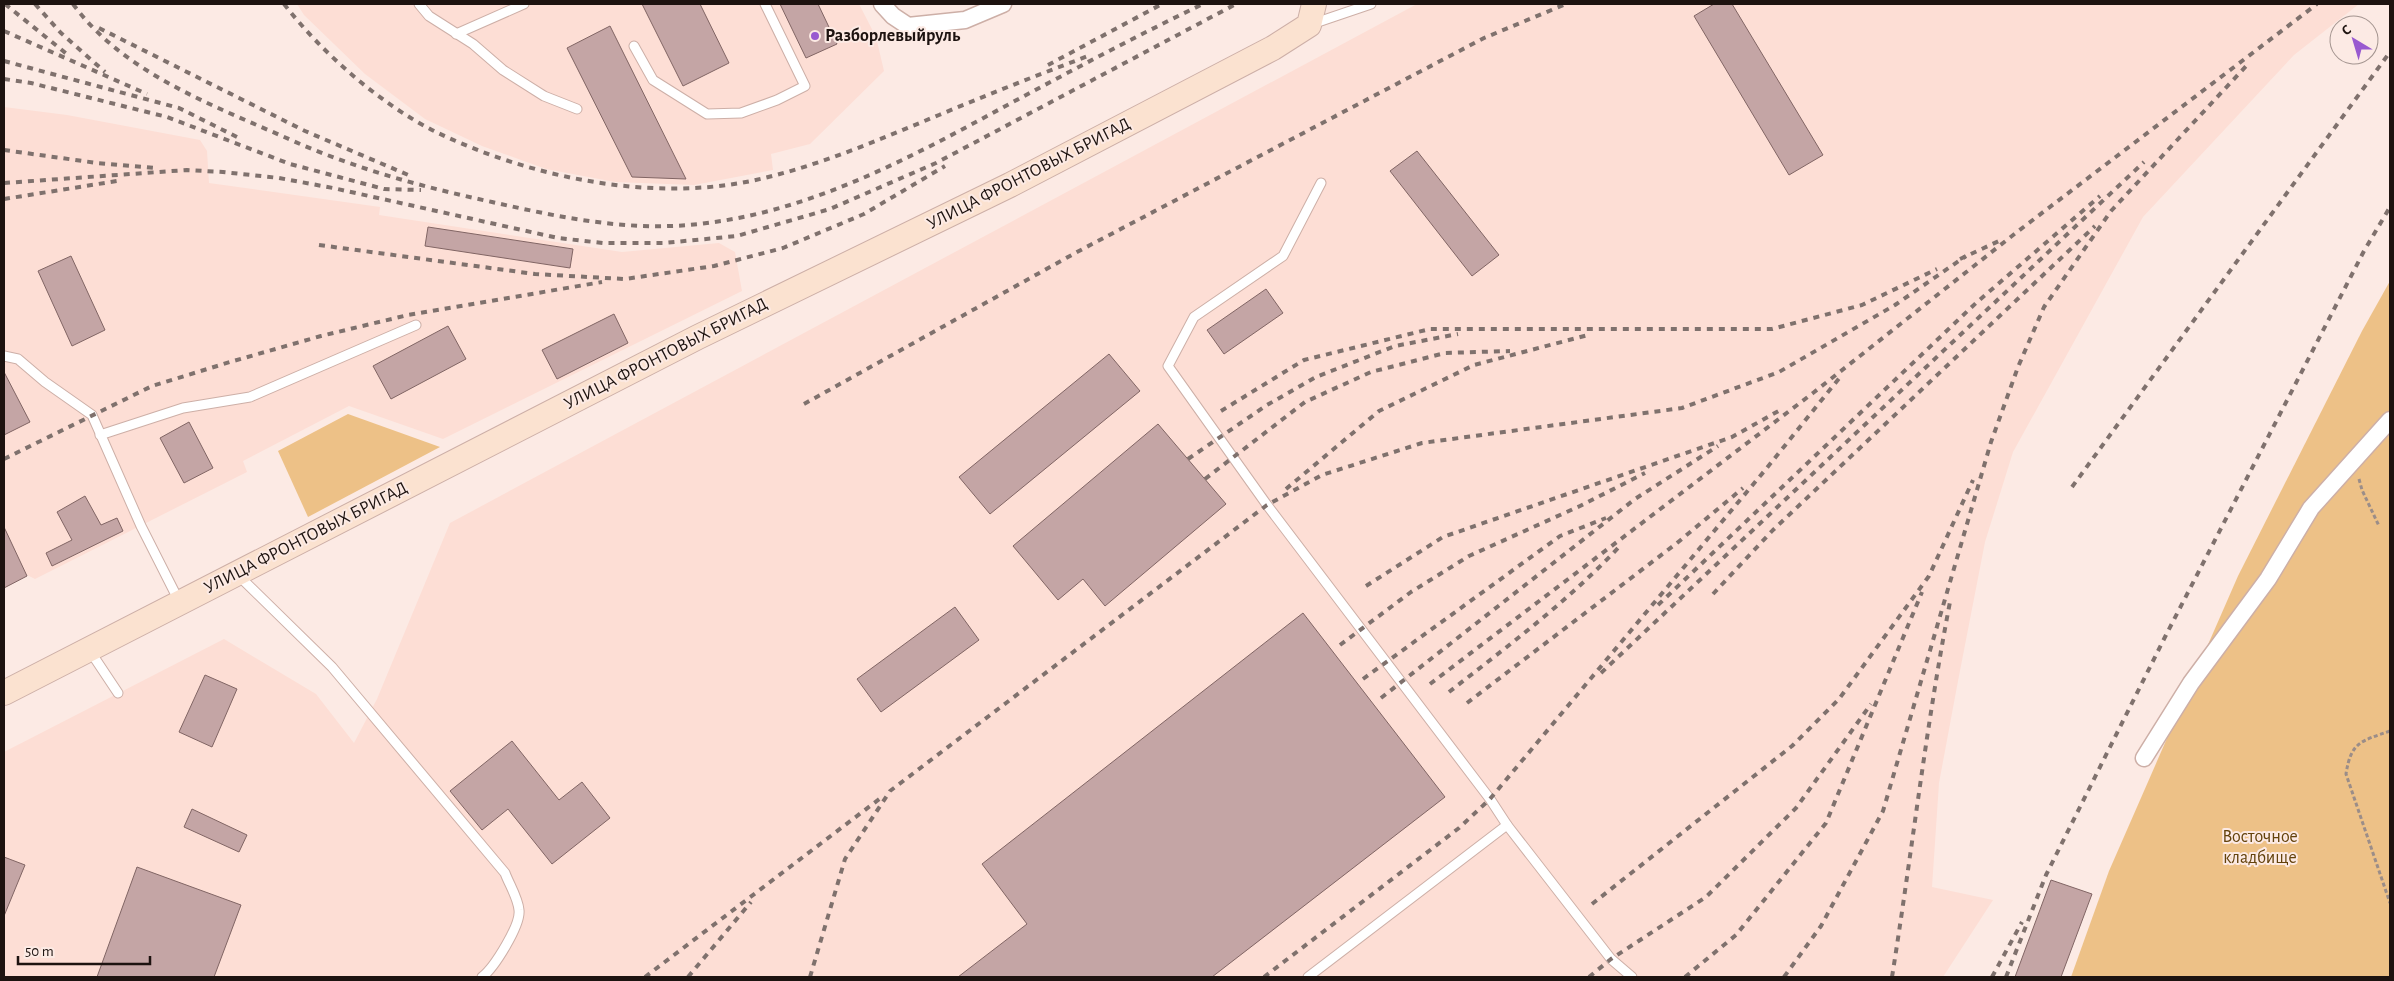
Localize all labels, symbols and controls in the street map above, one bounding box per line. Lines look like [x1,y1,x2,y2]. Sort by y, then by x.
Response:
north arrow [2329,15,2379,65]
text: С [2339,22,2354,38]
place label: Разборлевыйруль [825,27,961,45]
marker: Разборлевыйруль [809,30,821,42]
street label: УЛИЦА ФРОНТОВЫХ БРИГАД [924,115,1134,233]
street label: УЛИЦА ФРОНТОВЫХ БРИГАД [561,295,771,413]
street label: УЛИЦА ФРОНТОВЫХ БРИГАД [201,479,411,597]
park label: Восточное кладбище [2222,828,2298,867]
scale bar [18,934,150,966]
text: 50 m [25,944,54,959]

